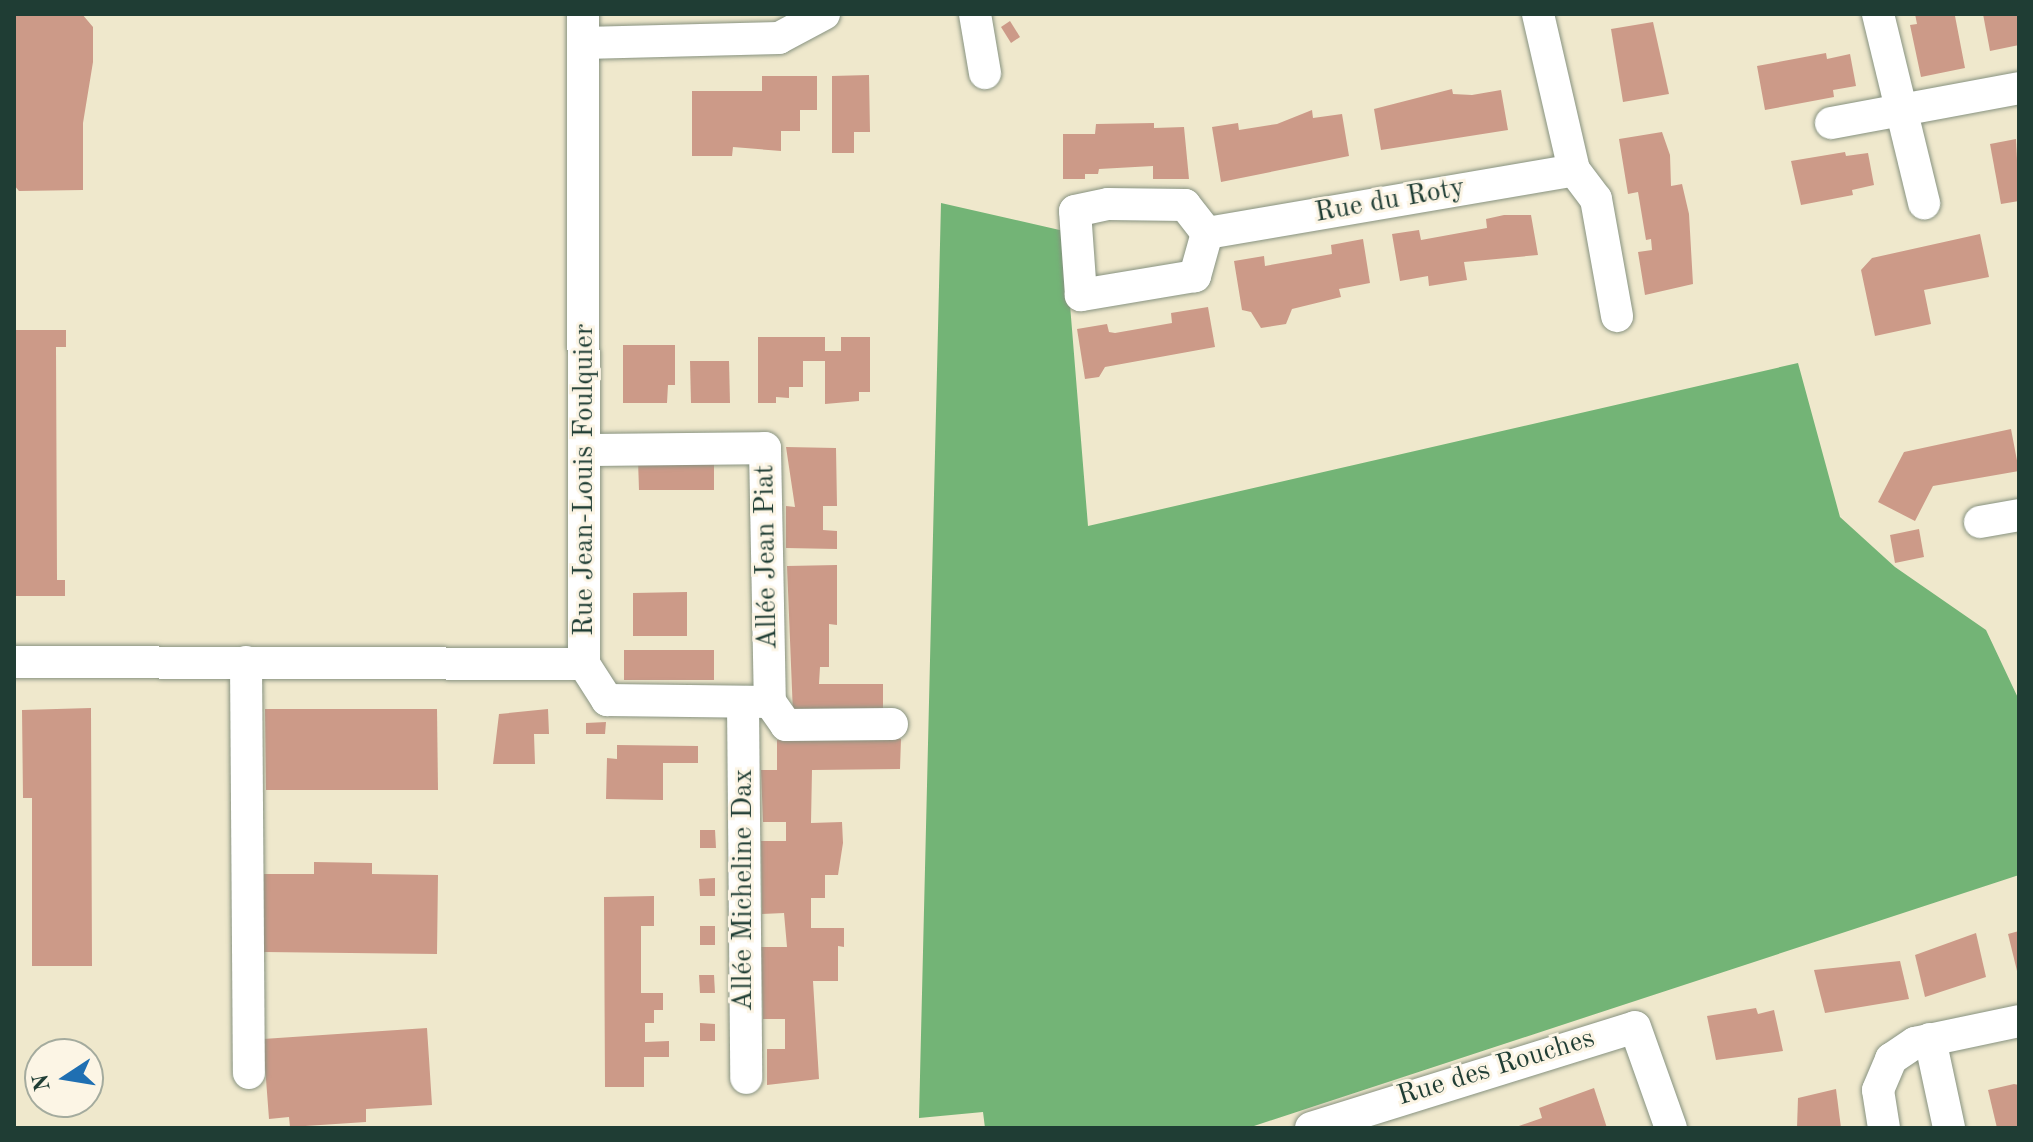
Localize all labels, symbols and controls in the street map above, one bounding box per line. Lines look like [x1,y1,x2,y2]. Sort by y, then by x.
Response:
street label: Rue du Roty [1312,171,1468,231]
street label: Rue Jean-Louis Foulquier [568,324,602,636]
street label: Allée Jean Piat [749,464,785,650]
street label: Allée Micheline Dax [727,769,761,1011]
street label: Rue des Rouches [1393,1022,1599,1114]
north arrow [24,1038,104,1118]
text: N [30,1072,55,1093]

